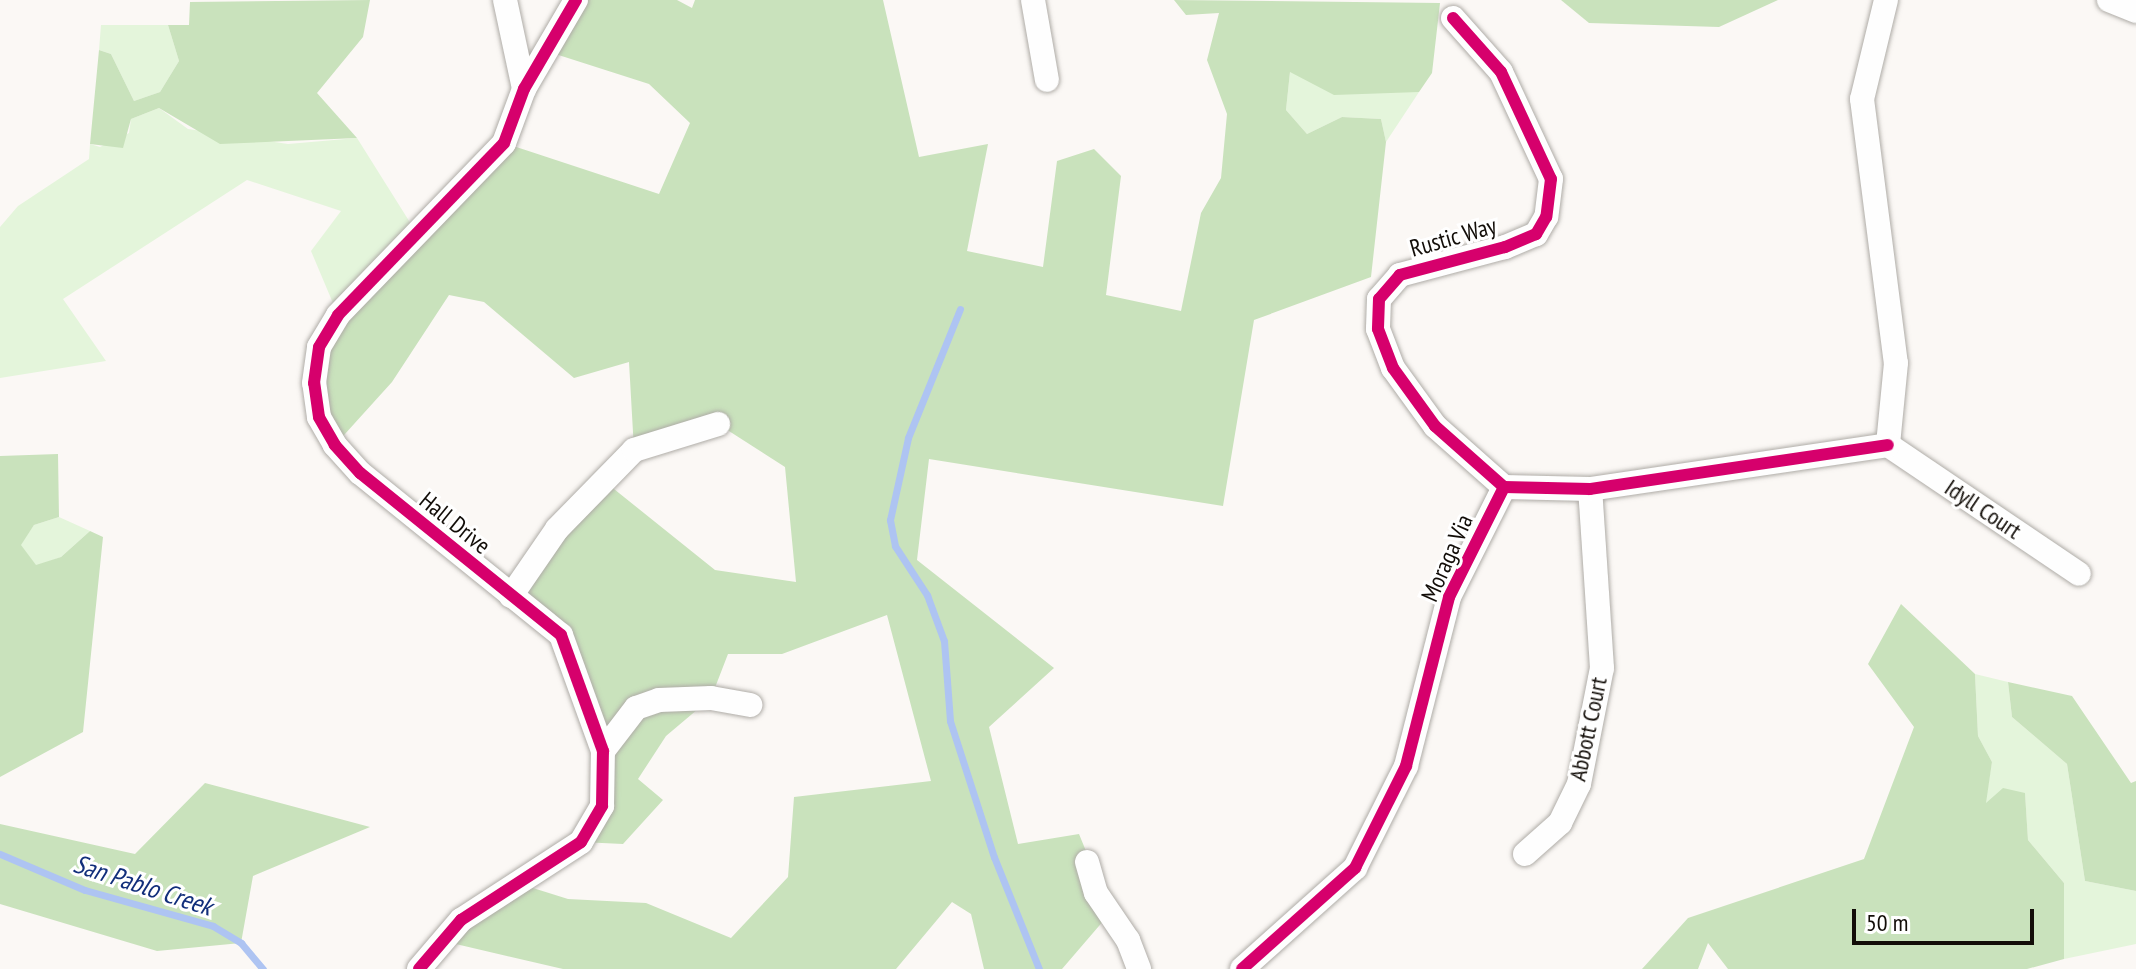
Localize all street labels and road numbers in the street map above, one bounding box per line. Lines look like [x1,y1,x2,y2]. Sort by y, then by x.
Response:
street label: Rustic Way [1406,211,1500,263]
street label: Idyll Court [1939,473,2027,545]
street label: Hall Drive [414,486,496,560]
street label: Moraga Via [1415,510,1479,606]
street label: Abbott Court [1563,674,1613,784]

